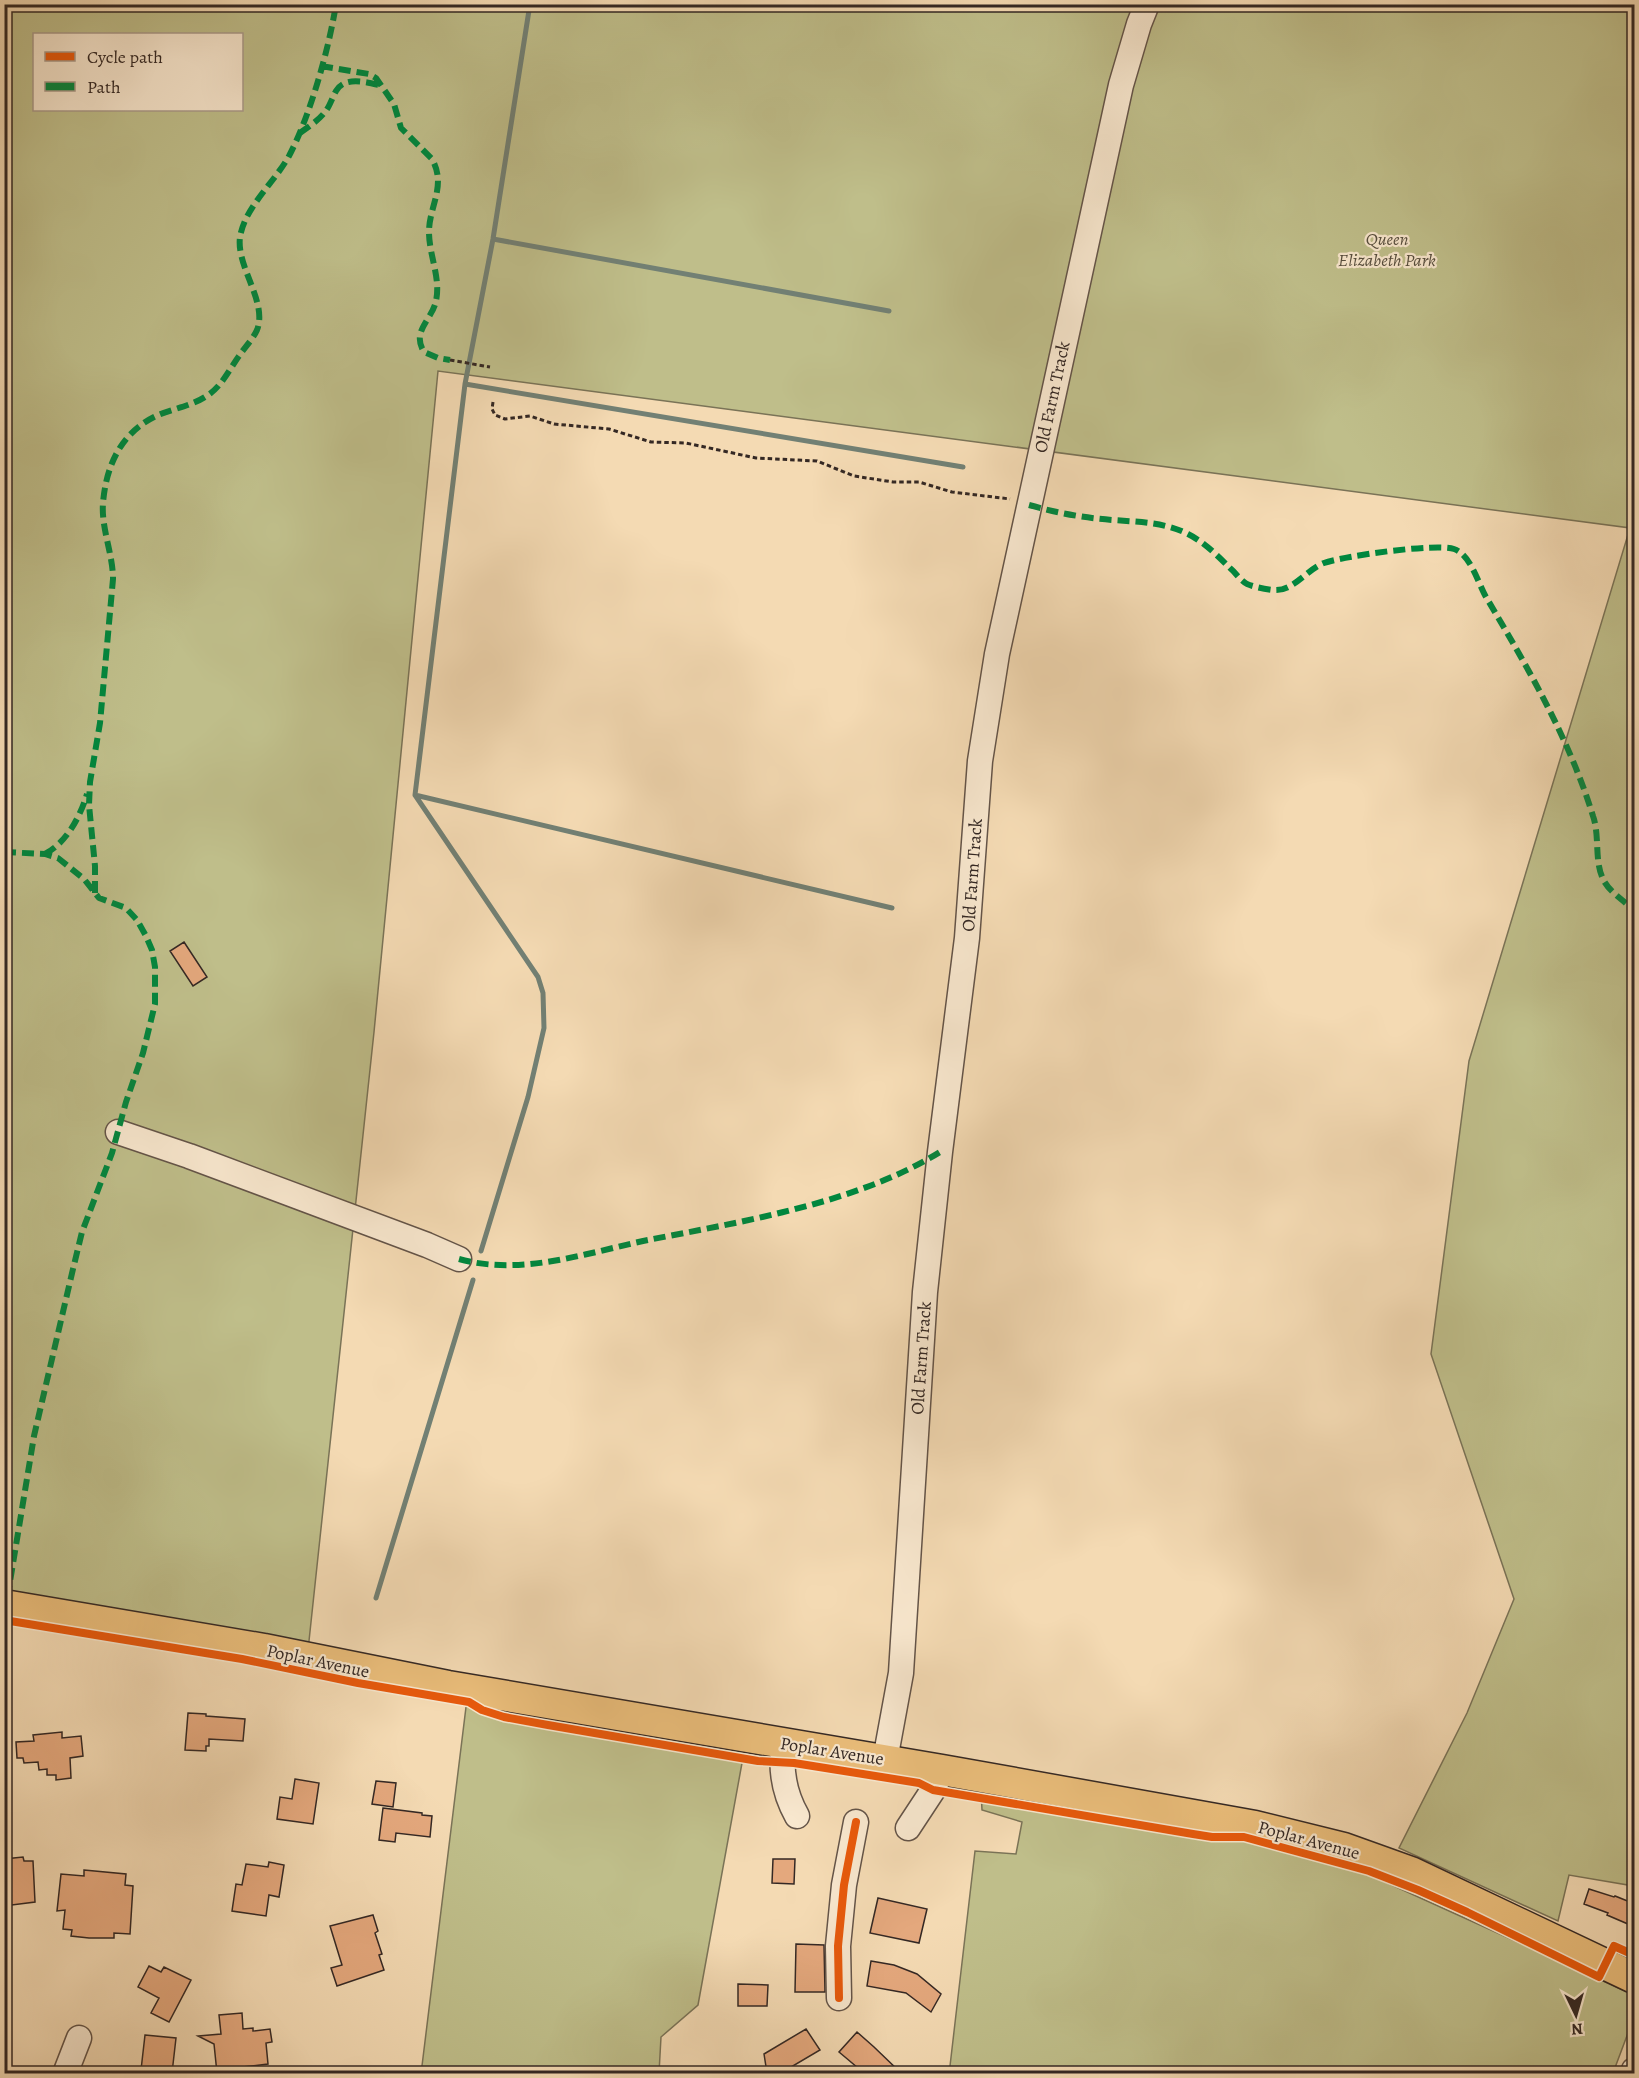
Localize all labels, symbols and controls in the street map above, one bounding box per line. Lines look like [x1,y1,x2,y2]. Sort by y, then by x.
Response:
legend [33,33,243,111]
text: Cycle path [87,45,163,69]
text: Path [87,75,121,99]
park label: Queen Elizabeth Park [1338,227,1436,272]
street label: Old Farm Track [1028,339,1076,455]
street label: Old Farm Track [956,818,988,932]
street label: Old Farm Track [905,1301,937,1415]
street label: Poplar Avenue [264,1638,372,1684]
street label: Poplar Avenue [779,1731,885,1771]
street label: Poplar Avenue [1255,1815,1363,1865]
north arrow [1546,1985,1606,2045]
text: N [1570,2017,1584,2040]

